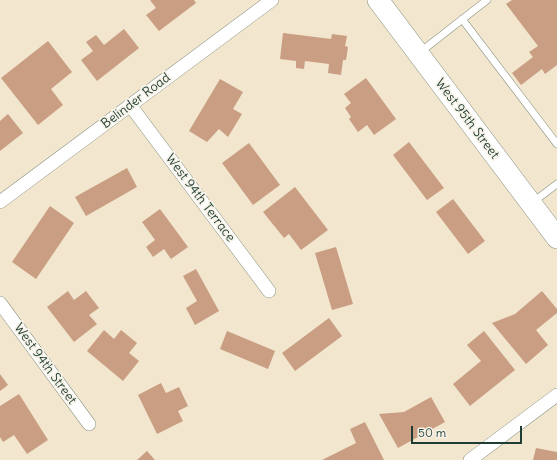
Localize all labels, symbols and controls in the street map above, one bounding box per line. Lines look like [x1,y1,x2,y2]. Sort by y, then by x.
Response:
street label: Belinder Road [98,70,174,132]
street label: West 95th Street [432,76,502,162]
street label: West 94th Terrace [162,151,238,245]
street label: West 94th Street [10,320,80,408]
scale bar [413,418,524,444]
text: 50 m [418,425,446,440]

